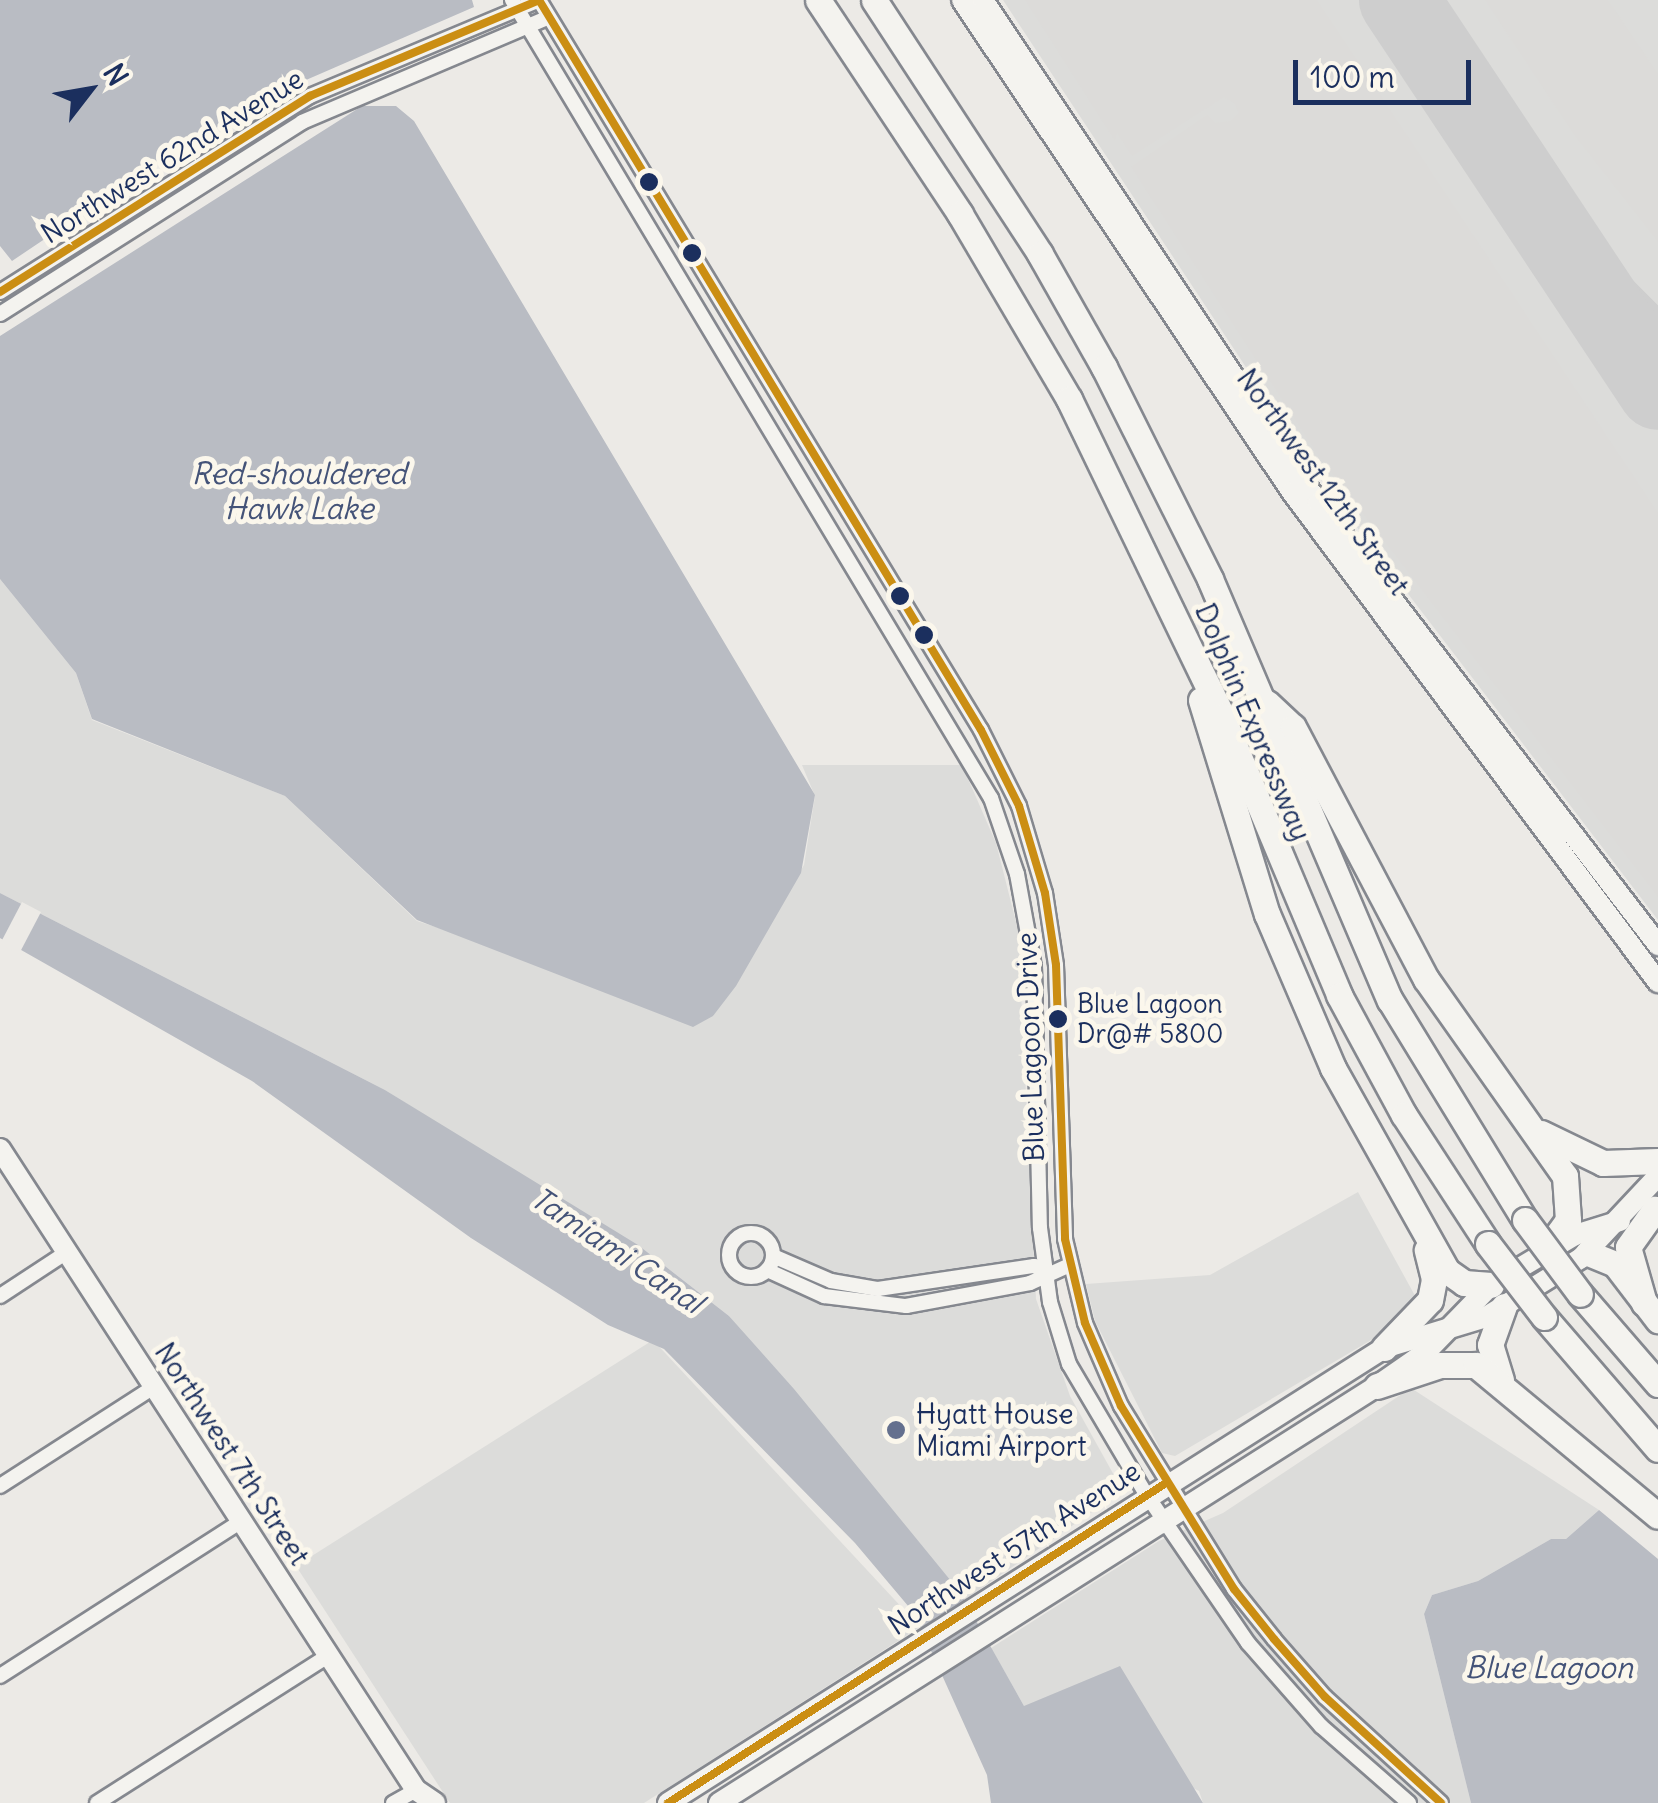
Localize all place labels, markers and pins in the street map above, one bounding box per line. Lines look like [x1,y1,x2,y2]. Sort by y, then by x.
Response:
unlabelled marker [639,172,659,192]
unlabelled marker [682,243,702,263]
unlabelled marker [890,586,910,606]
unlabelled marker [914,625,934,645]
place label: Blue Lagoon Dr@# 5800 [1077,988,1223,1050]
marker: Blue Lagoon Dr@# 5800 [1048,1009,1068,1029]
place label: Hyatt House Miami Airport [916,1397,1087,1463]
marker: Hyatt House Miami Airport [885,1419,907,1441]

